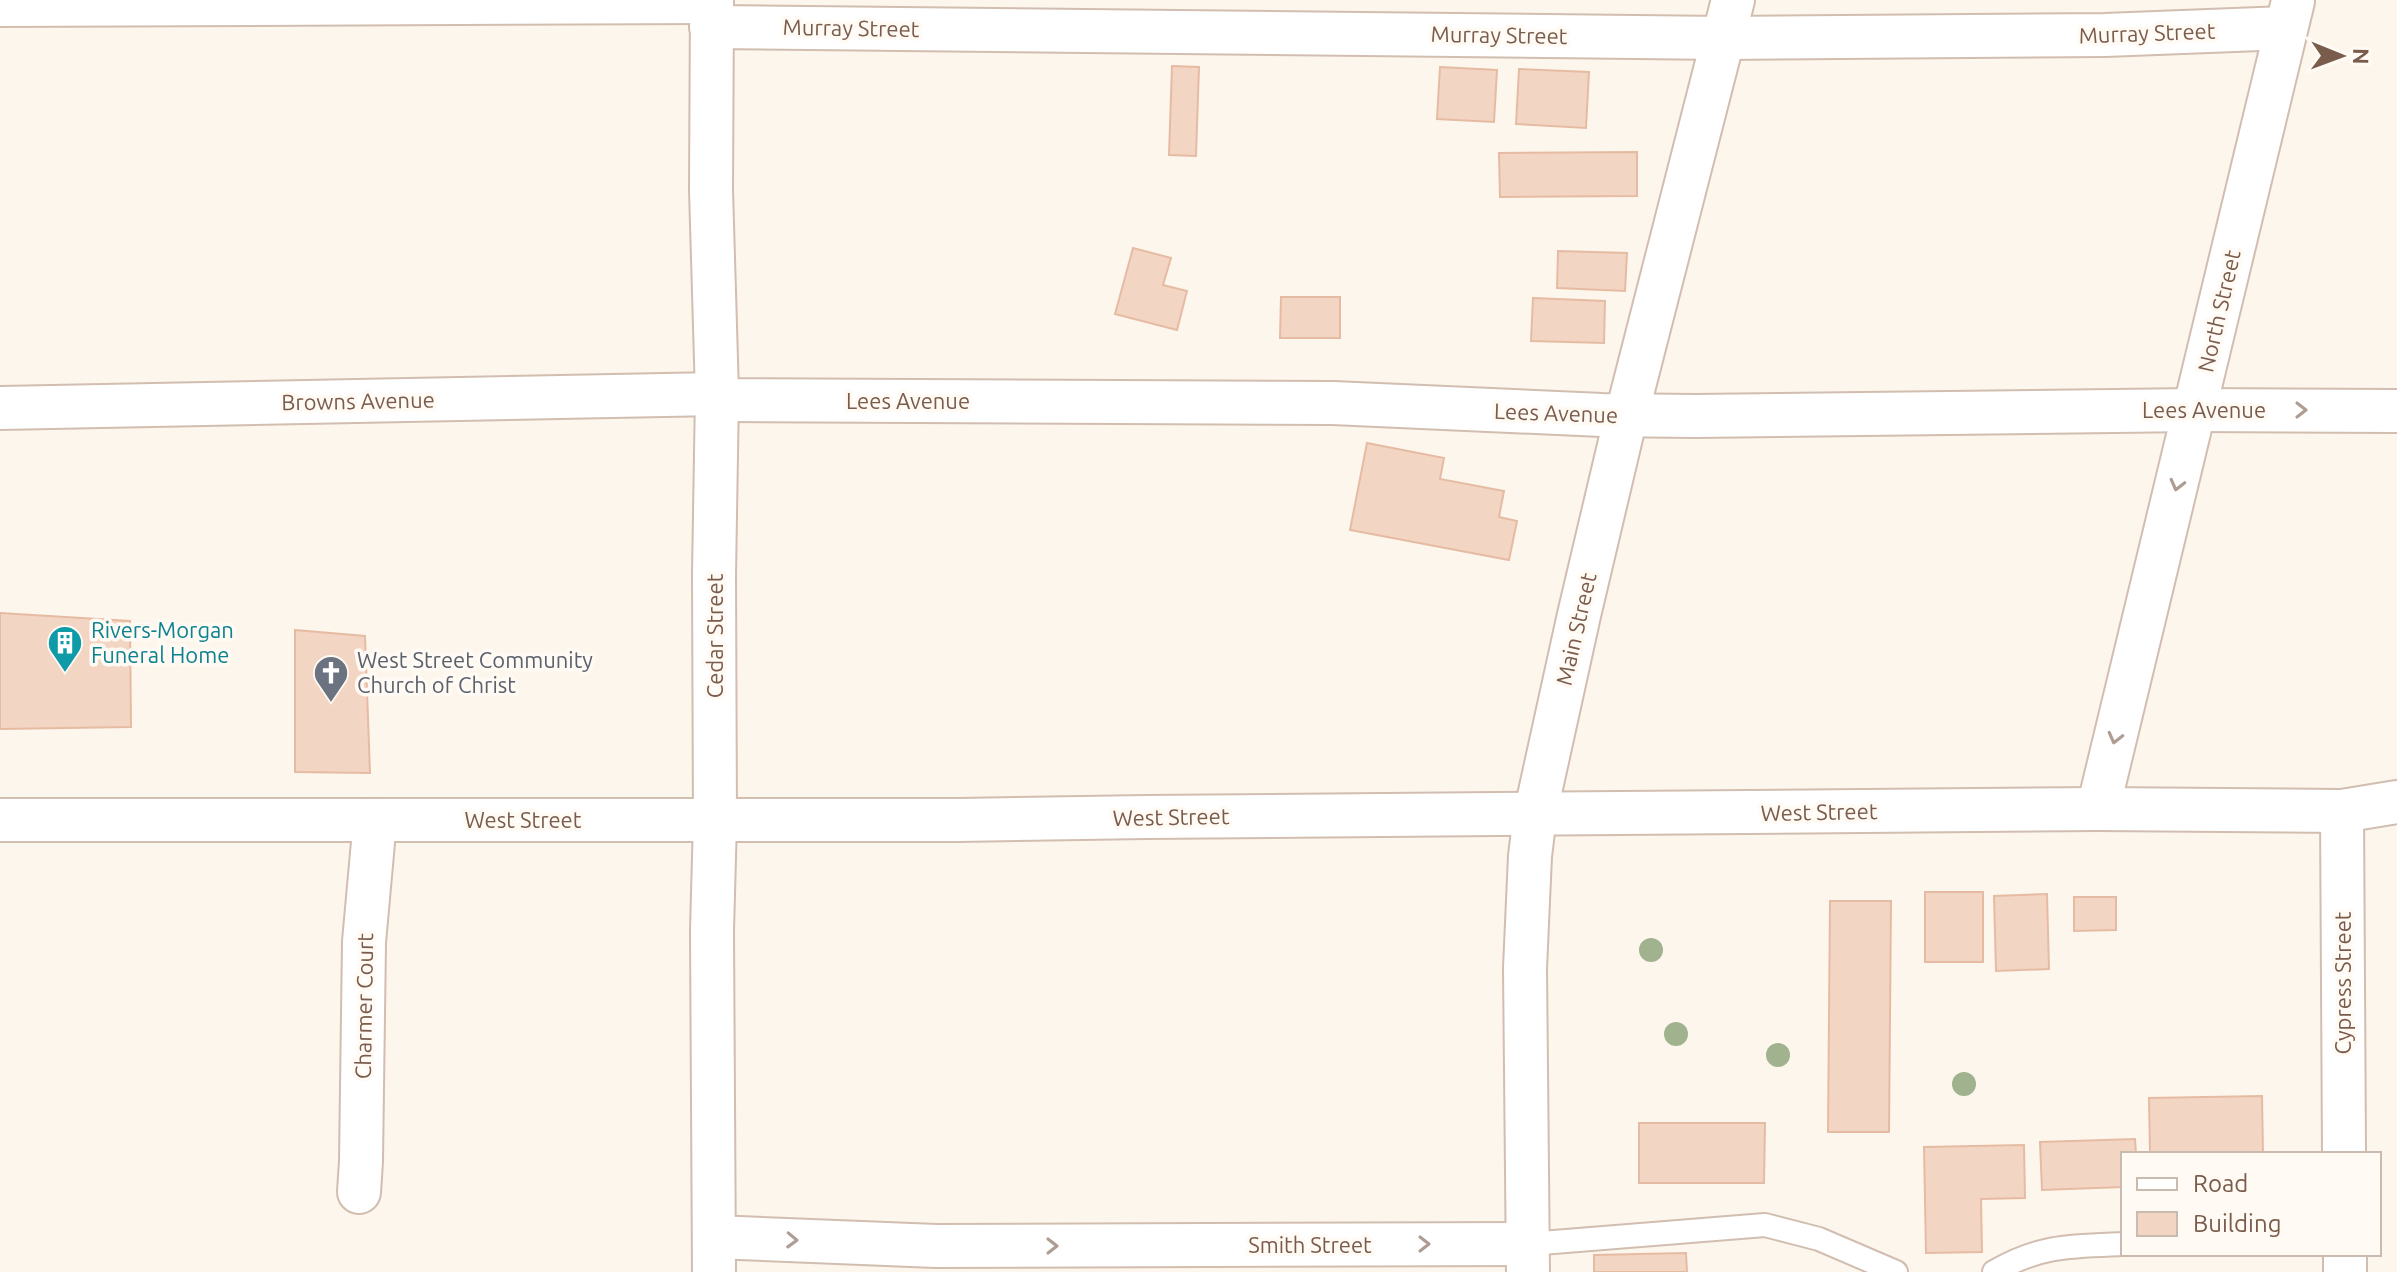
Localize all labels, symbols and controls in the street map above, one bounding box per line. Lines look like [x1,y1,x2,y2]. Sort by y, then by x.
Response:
street label: Murray Street [782,14,920,41]
north arrow [2301,16,2381,96]
street label: Murray Street [2078,18,2216,47]
street label: Murray Street [1430,21,1568,48]
text: N [2349,48,2374,65]
street label: North Street [2192,247,2245,374]
street label: Browns Avenue [281,387,435,414]
street label: Lees Avenue [846,388,970,413]
street label: Lees Avenue [2142,397,2266,422]
street label: Lees Avenue [1494,398,1619,427]
one-way arrow [2295,401,2308,419]
one-way arrow [2169,478,2186,492]
street label: Main Street [1550,570,1601,688]
street label: Cedar Street [702,573,727,698]
place label: Rivers-Morgan Funeral Home [91,617,234,667]
building icon: Rivers-Morgan Funeral Home [46,624,84,674]
place label: West Street Community Church of Christ [357,647,593,697]
church icon: West Street Community Church of Christ [312,654,350,704]
one-way arrow [2107,731,2124,744]
street label: West Street [1760,798,1878,825]
street label: West Street [1112,803,1230,830]
street label: West Street [465,807,582,832]
street label: Cypress Street [2330,911,2355,1054]
street label: Charmer Court [350,932,377,1079]
legend [2121,1152,2381,1256]
text: Road [2193,1170,2248,1197]
text: Building [2193,1210,2281,1237]
one-way arrow [786,1232,799,1249]
street label: Smith Street [1248,1232,1372,1257]
one-way arrow [1418,1235,1431,1253]
one-way arrow [1046,1237,1059,1255]

